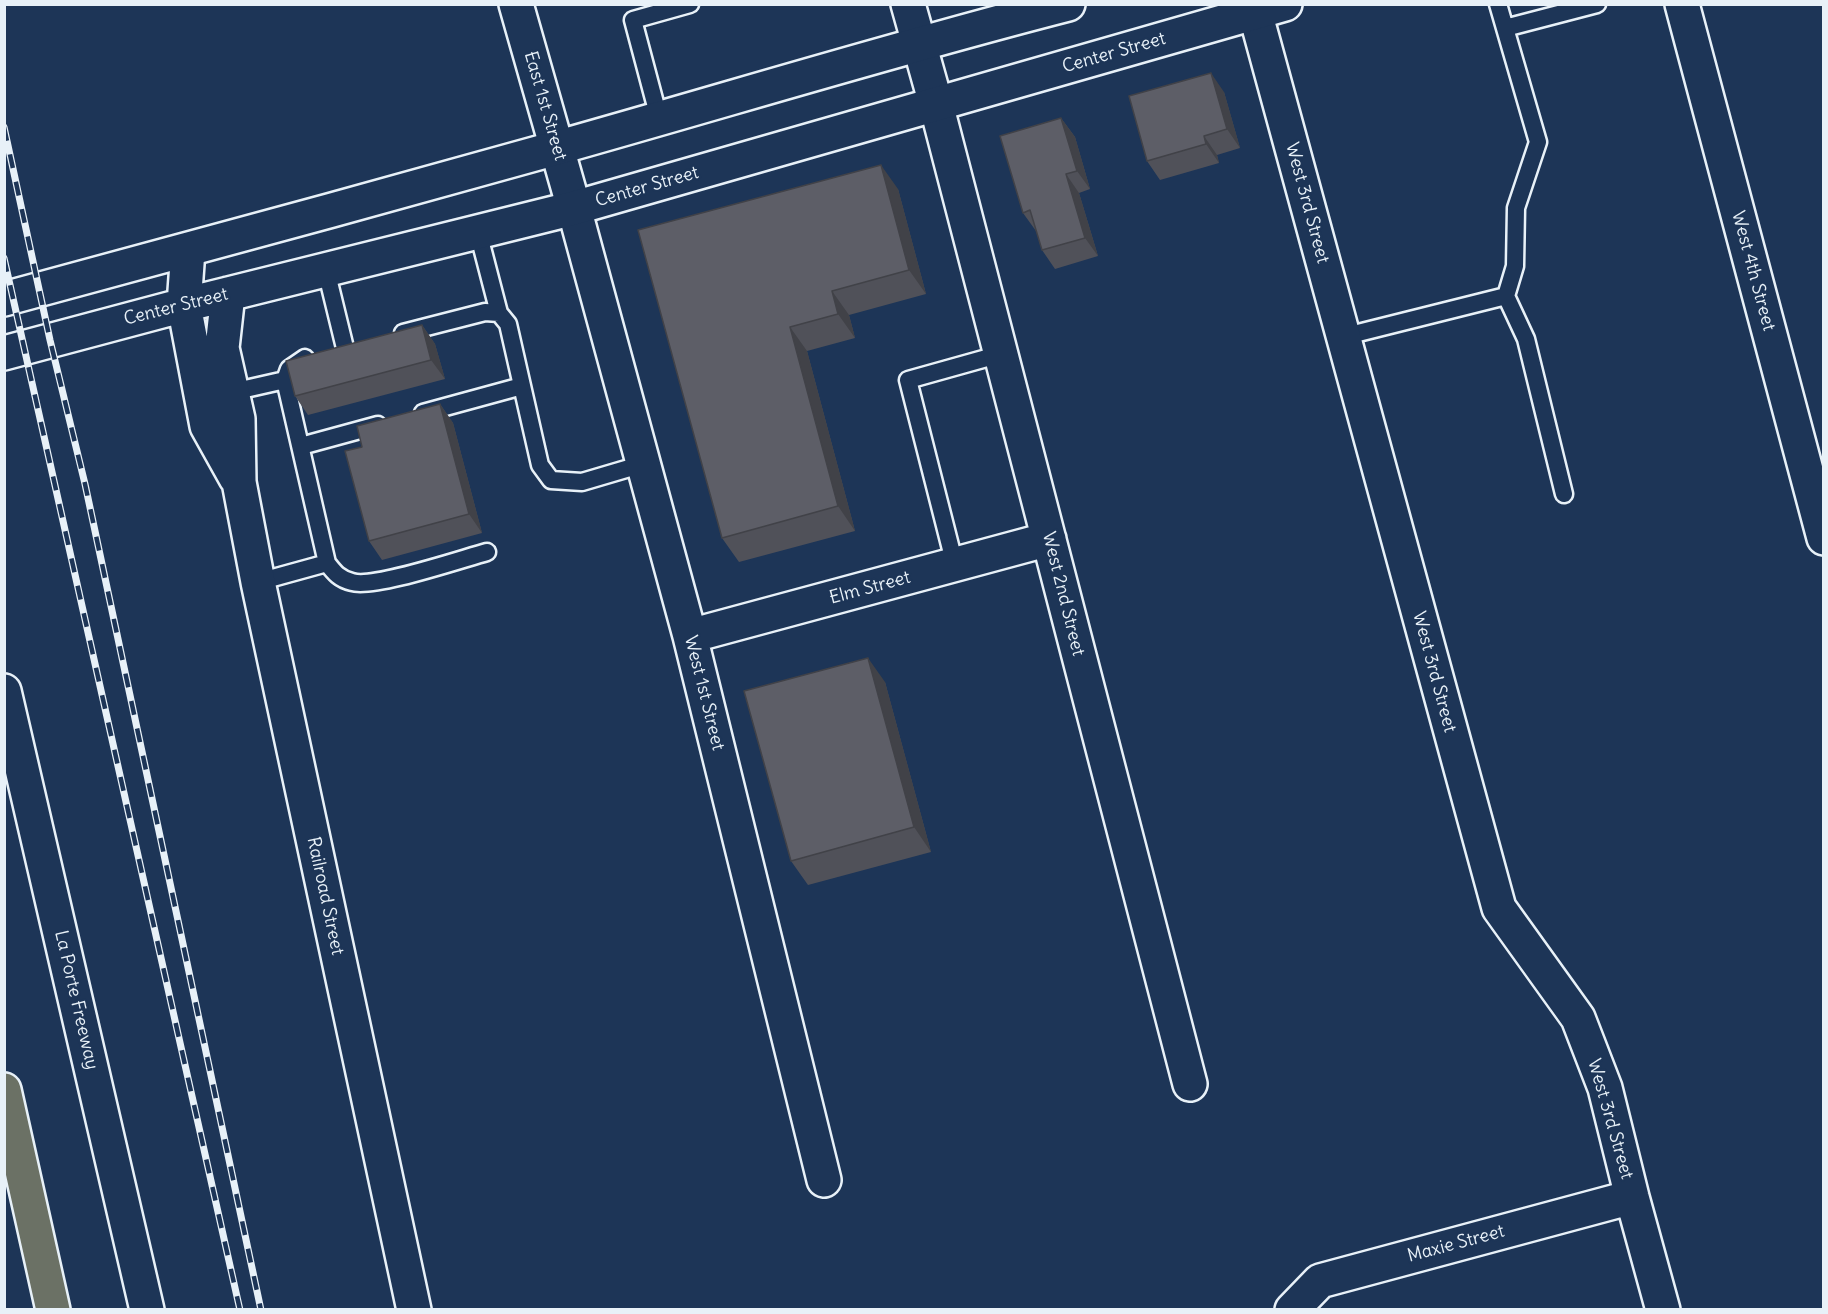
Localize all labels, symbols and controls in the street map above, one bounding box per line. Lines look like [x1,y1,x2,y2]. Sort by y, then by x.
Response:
street label: Center Street [1060,28,1168,78]
street label: East 1st Street [519,49,571,163]
street label: West 3rd Street [1280,140,1334,266]
street label: Center Street [593,162,701,212]
street label: West 4th Street [1727,209,1779,333]
street label: Center Street [122,284,230,330]
street label: West 2nd Street [1037,530,1089,658]
street label: Elm Street [827,567,913,609]
street label: West 3rd Street [1407,609,1461,735]
street label: West 1st Street [679,633,729,753]
street label: Railroad Street [302,835,348,957]
street label: La Porte Freeway [49,928,103,1072]
street label: West 3rd Street [1582,1056,1638,1182]
street label: Maxie Street [1405,1221,1507,1267]

